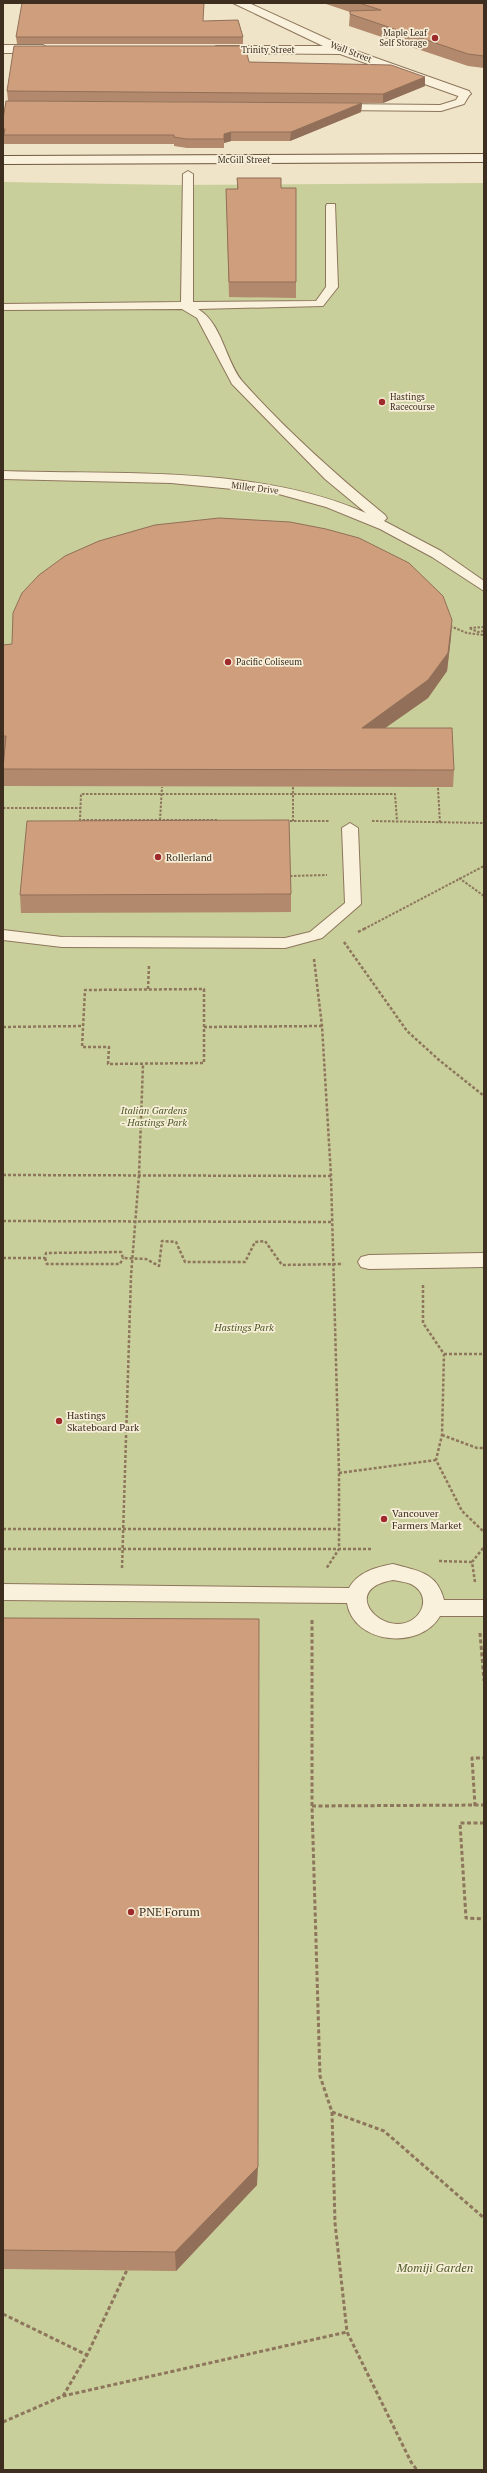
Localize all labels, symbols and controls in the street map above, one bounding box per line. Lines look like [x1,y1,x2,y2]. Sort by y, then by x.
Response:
place label: Maple Leaf Self Storage [379,27,428,49]
marker: Maple Leaf Self Storage [430,33,440,43]
street label: Wall Street [328,39,374,66]
street label: Trinity Street [241,44,295,56]
street label: McGill Street [218,154,271,166]
place label: Hastings Racecourse [390,391,435,413]
marker: Hastings Racecourse [377,397,387,407]
street label: Miller Drive [231,479,280,497]
place label: Pacific Coliseum [236,656,302,668]
marker: Pacific Coliseum [223,657,233,667]
place label: Rollerland [166,851,213,864]
marker: Rollerland [153,852,163,862]
park label: Italian Gardens - Hastings Park [120,1104,187,1129]
park label: Hastings Park [213,1321,274,1334]
place label: Hastings Skateboard Park [67,1409,140,1434]
marker: Hastings Skateboard Park [54,1416,64,1426]
place label: Vancouver Farmers Market [392,1507,462,1532]
marker: Vancouver Farmers Market [379,1514,389,1524]
place label: PNE Forum [139,1904,200,1919]
marker: PNE Forum [126,1907,136,1917]
park label: Momiji Garden [396,2260,473,2275]

